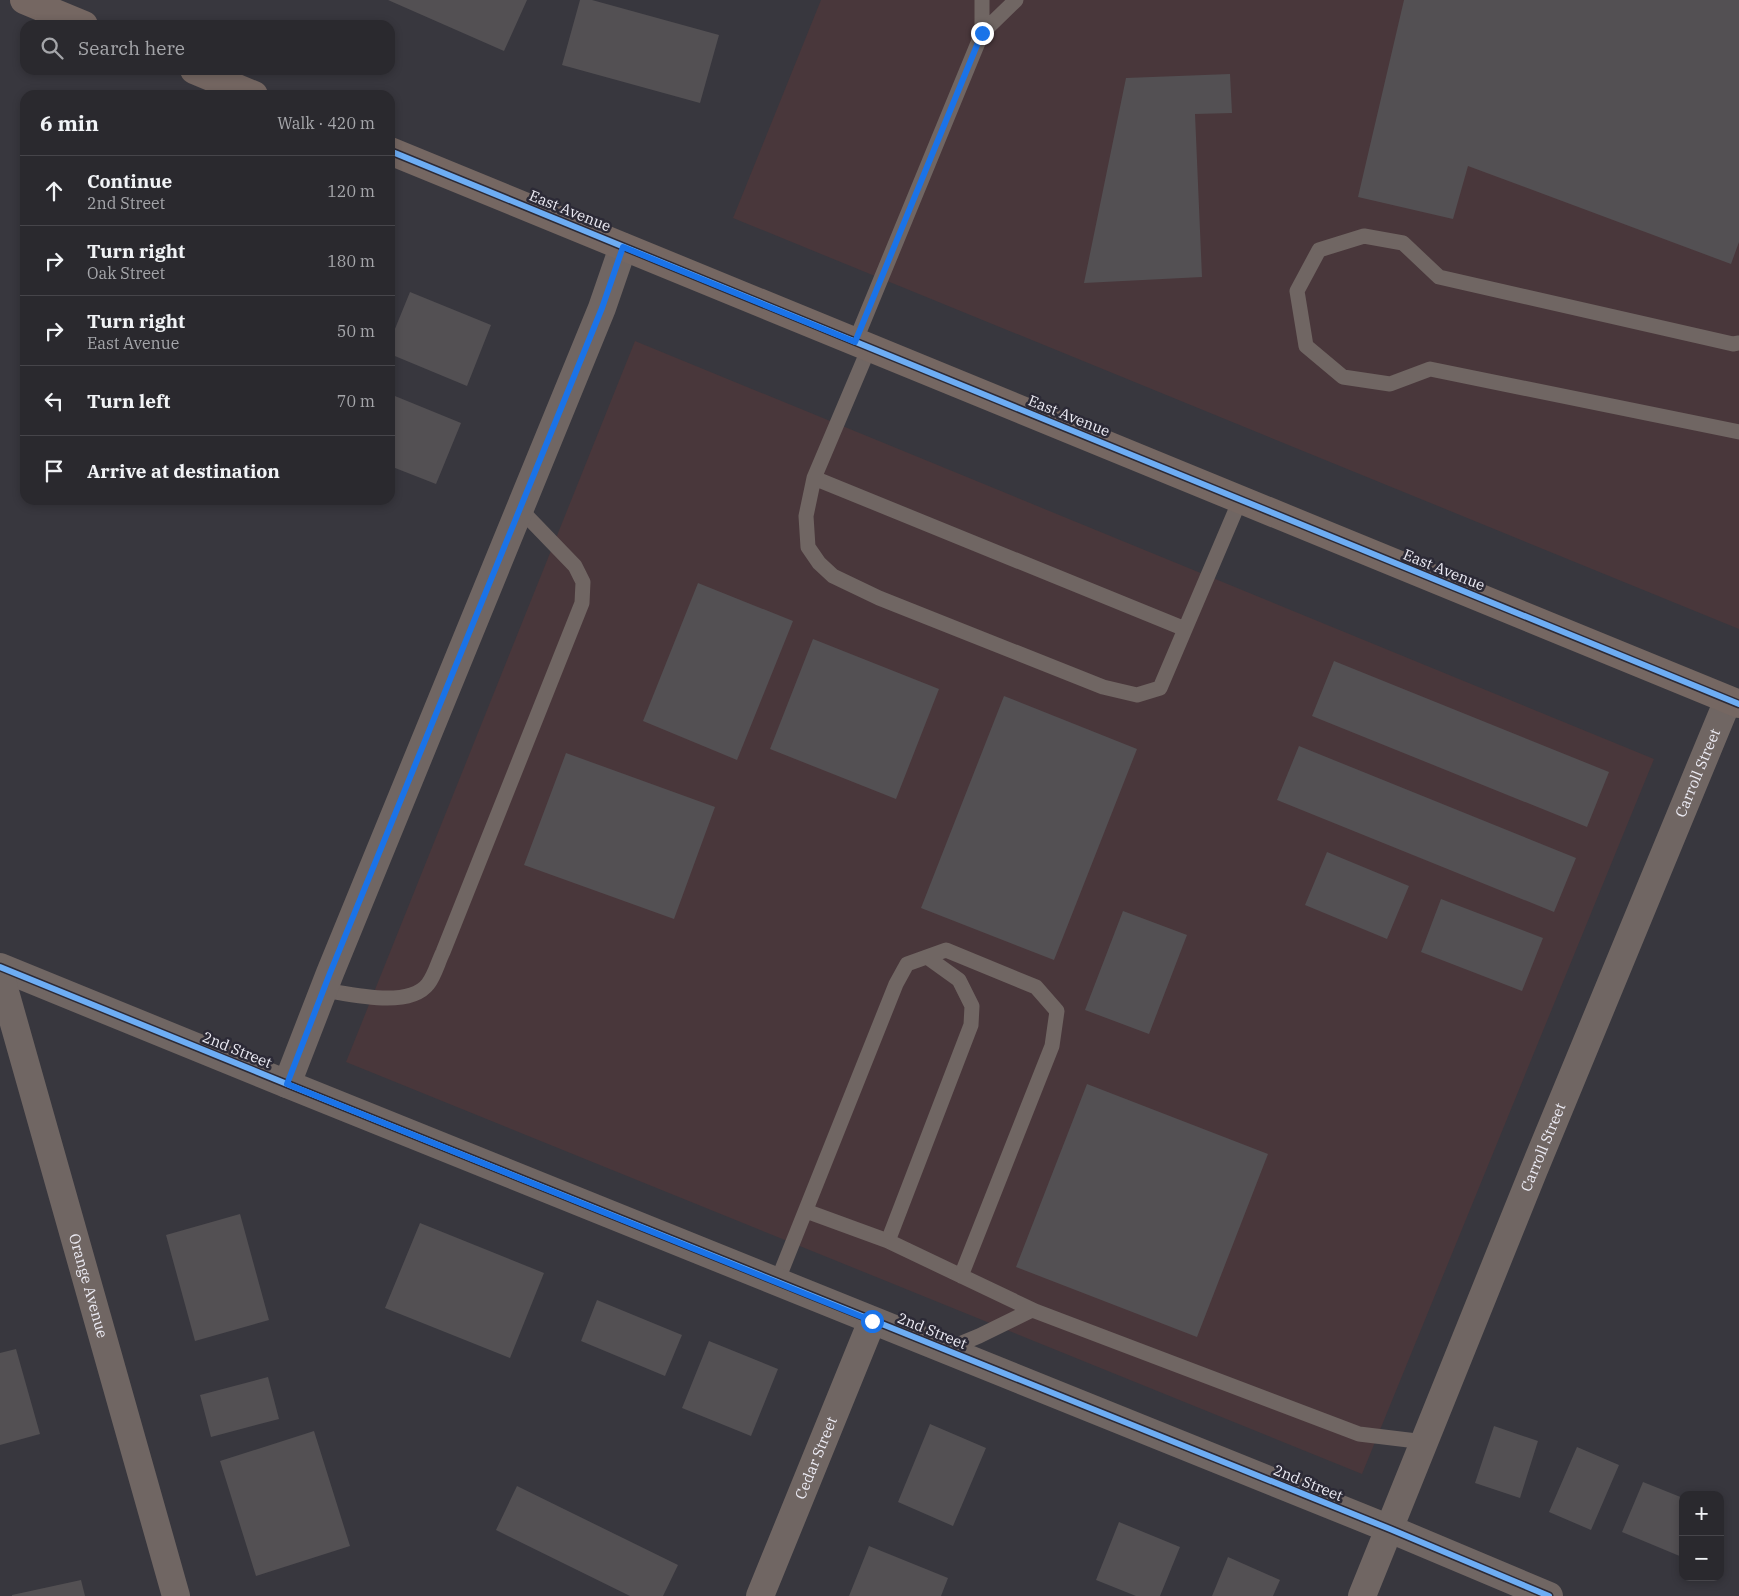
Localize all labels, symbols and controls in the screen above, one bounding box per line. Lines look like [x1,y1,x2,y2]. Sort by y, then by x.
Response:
search box [20,20,395,75]
route end [971,22,994,45]
icon: search [38,34,66,62]
text: Search here [78,36,185,60]
text: 6 min [40,109,99,137]
text: Walk · 420 m [277,113,375,133]
text: Continue [87,169,172,193]
icon: ahead [40,177,68,205]
text: 120 m [327,181,375,201]
street label: East Avenue [527,186,614,236]
text: 2nd Street [87,193,165,213]
text: Turn right [87,239,185,263]
icon: right [40,247,68,275]
text: 180 m [327,251,375,271]
text: Oak Street [87,263,165,283]
text: Turn right [87,309,185,333]
icon: right [40,317,68,345]
text: 50 m [337,321,375,341]
text: East Avenue [87,333,179,353]
icon: left [40,387,68,415]
text: Turn left [87,389,170,413]
text: 70 m [337,391,375,411]
street label: East Avenue [1026,391,1113,441]
icon: arrive [40,457,68,485]
text: Arrive at destination [87,459,280,483]
street label: East Avenue [1401,545,1488,595]
street label: Carroll Street [1671,726,1724,820]
street label: 2nd Street [200,1027,275,1072]
street label: Carroll Street [1516,1100,1570,1194]
street label: Orange Avenue [65,1231,112,1340]
street label: 2nd Street [895,1308,970,1353]
route start [861,1310,884,1333]
street label: Cedar Street [790,1414,841,1502]
street label: 2nd Street [1271,1460,1346,1505]
map controls [1679,1491,1724,1581]
button: + [1679,1491,1724,1536]
button: − [1679,1536,1724,1581]

